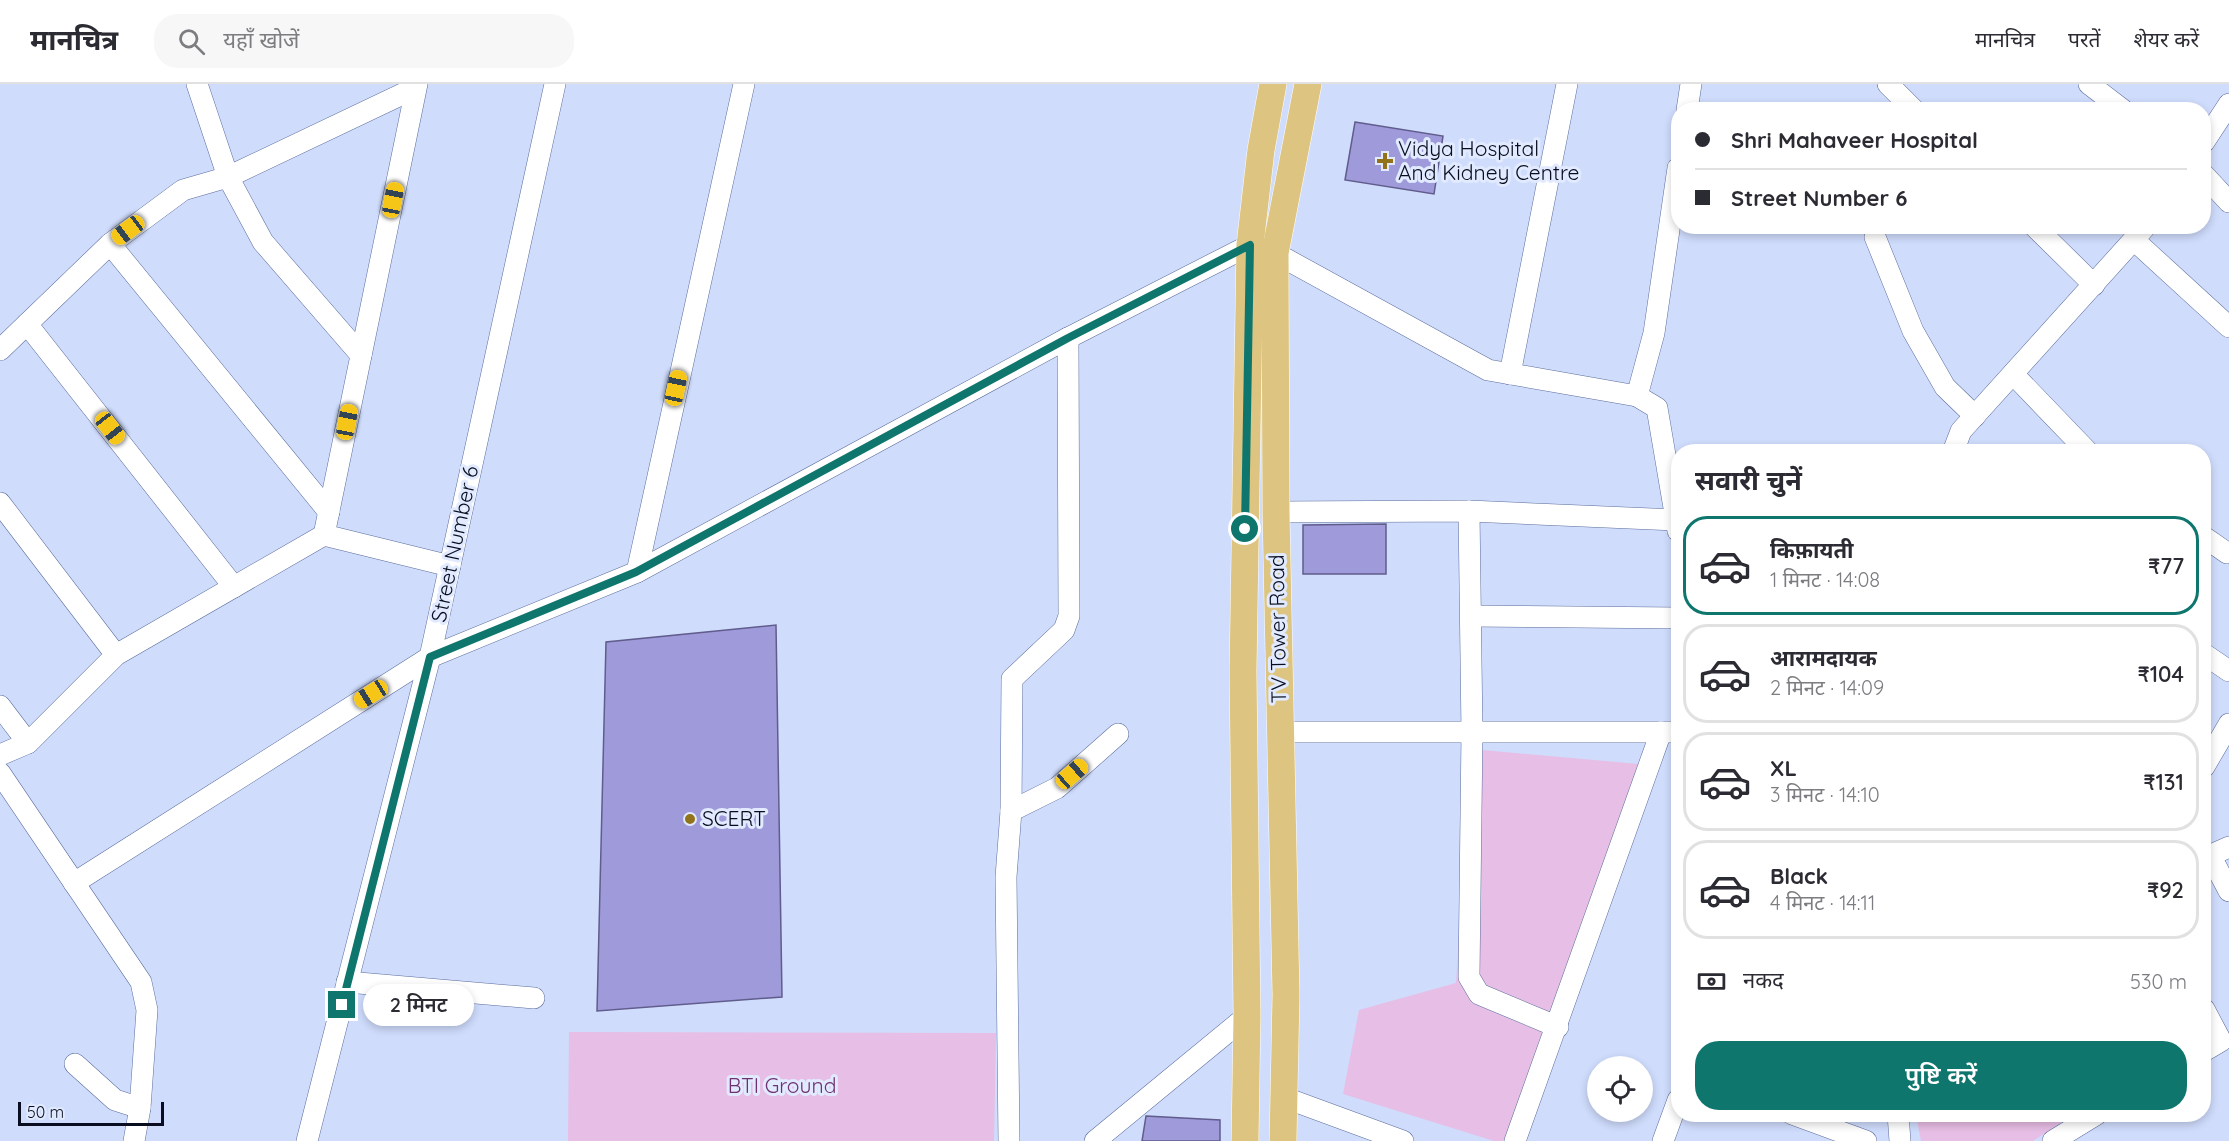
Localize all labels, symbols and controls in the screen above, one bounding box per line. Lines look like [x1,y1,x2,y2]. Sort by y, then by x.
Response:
search box [154,14,574,68]
text: मानचित्र [30,22,118,57]
icon: search [175,25,208,58]
text: यहाँ खोजें [223,26,299,54]
text: मानचित्र [1975,26,2035,52]
text: परतें [2068,26,2101,52]
text: शेयर करें [2134,26,2199,52]
text: Shri Mahaveer Hospital [1731,126,1978,154]
place label: Vidya Hospital And Kidney Centre [1398,135,1579,185]
marker: Vidya Hospital And Kidney Centre [1376,152,1394,170]
car [381,181,405,219]
text: Street Number 6 [1731,184,1907,212]
car [108,212,148,248]
car [663,369,689,407]
car [335,403,359,441]
car [92,408,128,448]
street label: Street Number 6 [425,463,483,624]
text: सवारी चुनें [1695,463,1802,497]
route start [1231,515,1258,542]
text: किफ़ायती [1770,536,1854,564]
icon: car [1698,539,1752,593]
text: ₹77 [2148,552,2184,580]
street label: TV Tower Road [1263,554,1291,704]
text: 1 मिनट · 14:08 [1770,567,1880,592]
text: आरामदायक [1770,644,1877,672]
icon: car [1698,647,1752,701]
text: ₹104 [2137,660,2184,688]
text: 2 मिनट · 14:09 [1770,675,1884,700]
car [351,677,391,711]
text: XL [1770,754,1797,782]
car [1053,755,1091,793]
icon: car [1698,755,1752,809]
text: ₹131 [2143,768,2184,796]
text: 3 मिनट · 14:10 [1770,782,1880,807]
place label: SCERT [702,805,766,831]
marker: SCERT [683,812,697,826]
text: Black [1770,862,1828,890]
icon: car [1698,863,1752,917]
text: ₹92 [2147,876,2184,904]
text: 4 मिनट · 14:11 [1770,890,1875,915]
icon: cash [1695,965,1728,998]
text: नकद [1743,966,1784,994]
text: 530 m [2130,969,2187,994]
callout: 2 मिनट [363,984,474,1026]
route end [328,991,355,1018]
text: 2 मिनट [390,992,447,1017]
button: पुष्टि करें [1695,1041,2187,1110]
map controls [1587,1056,1653,1122]
button: locate [1587,1056,1653,1122]
park label: BTI Ground [728,1072,836,1098]
scale bar [18,1099,164,1126]
text: 50 m [27,1102,64,1122]

